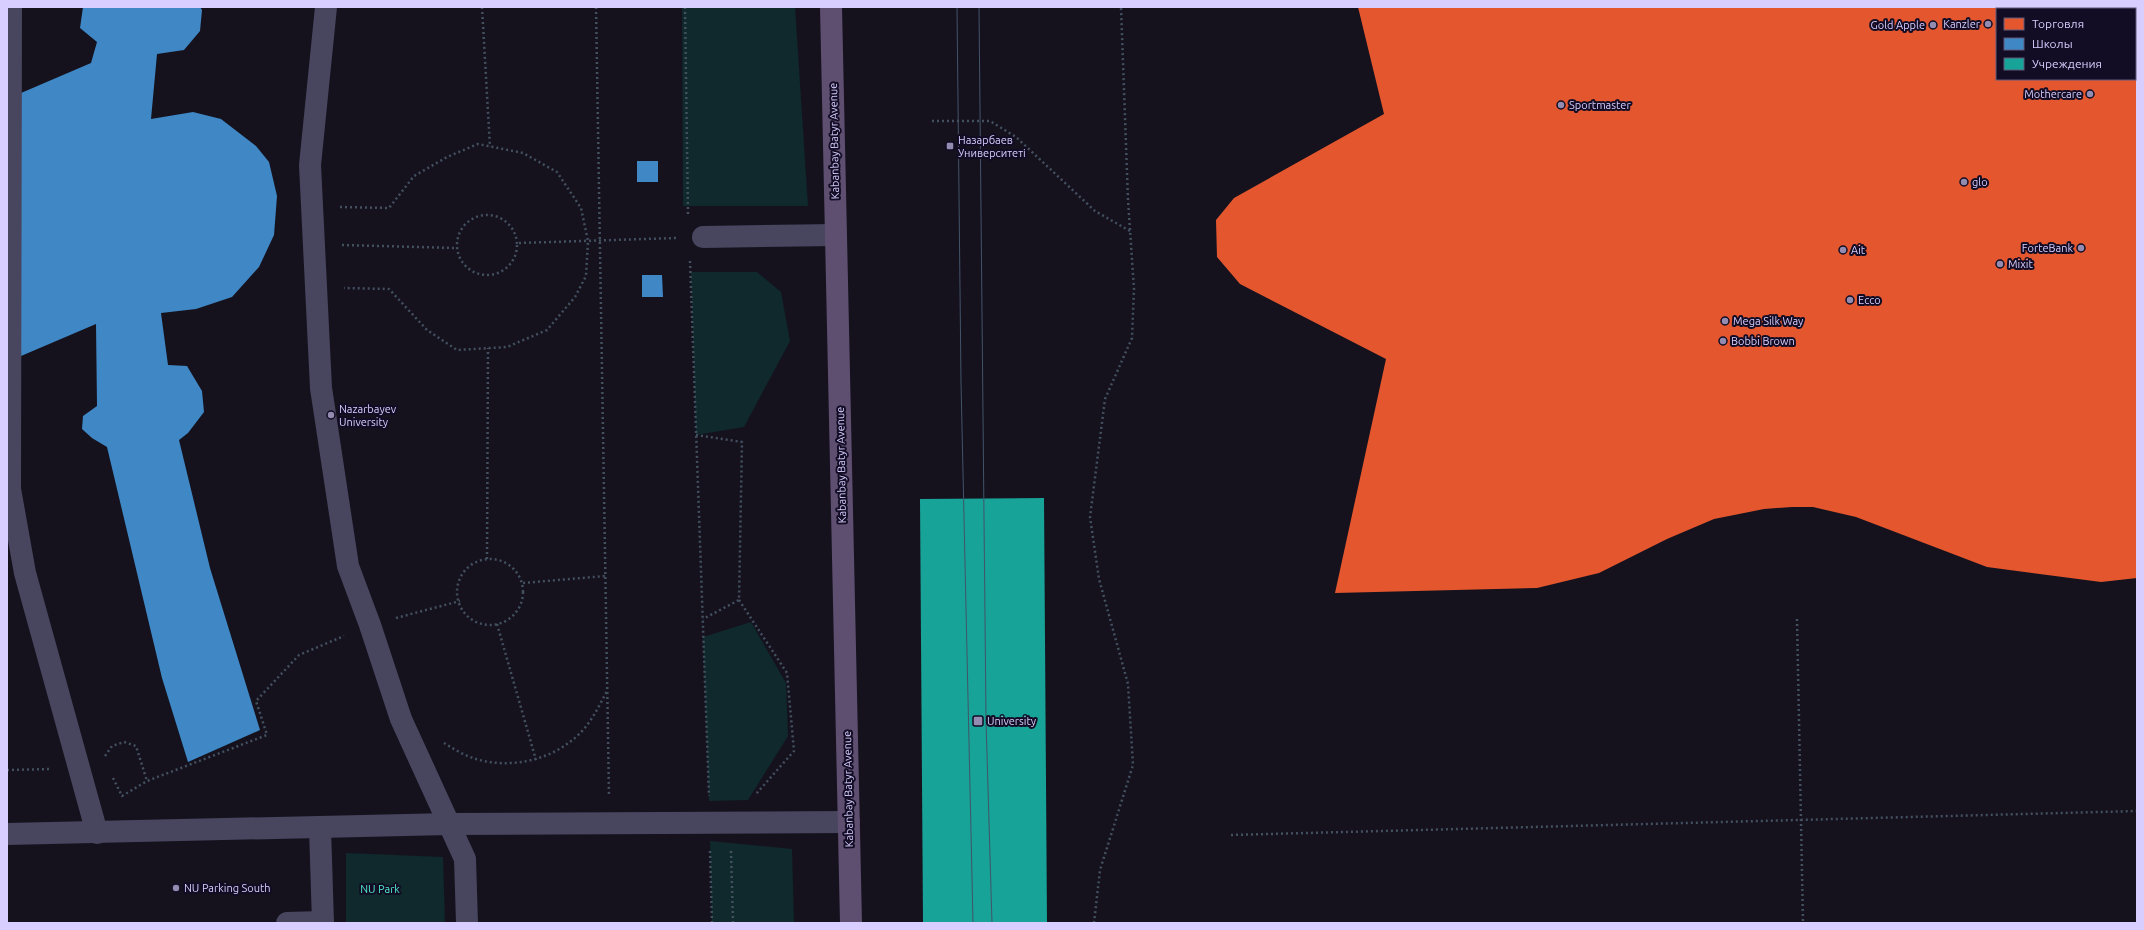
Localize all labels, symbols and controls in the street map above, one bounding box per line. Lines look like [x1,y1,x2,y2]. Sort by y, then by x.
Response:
legend [1996,8,2136,80]
text: Торговля [2032,17,2084,30]
place label: Kanzler [1943,18,1981,30]
place label: Gold Apple [1870,19,1925,31]
marker: Kanzler [1983,19,1993,29]
marker: Gold Apple [1928,20,1938,30]
text: Школы [2032,37,2073,50]
text: Учреждения [2032,57,2102,70]
street label: Kabanbay Batyr Avenue [827,83,841,199]
place label: Mothercare [2024,88,2082,100]
marker: Mothercare [2085,89,2095,99]
place label: Sportmaster [1569,99,1631,111]
marker: Sportmaster [1556,100,1566,110]
place label: Назарбаев Университеті [958,134,1026,159]
marker: Назарбаев Университеті [945,141,955,151]
place label: glo [1972,176,1988,188]
marker: glo [1959,177,1969,187]
place label: ForteBank [2022,242,2073,254]
marker: ForteBank [2076,243,2086,253]
place label: Ait [1851,244,1866,256]
marker: Ait [1838,245,1848,255]
place label: Mixit [2008,258,2033,270]
marker: Mixit [1995,259,2005,269]
place label: Ecco [1858,294,1881,306]
marker: Ecco [1845,295,1855,305]
place label: Mega Silk Way [1733,315,1804,327]
marker: Mega Silk Way [1720,316,1730,326]
place label: Bobbi Brown [1731,335,1795,347]
marker: Bobbi Brown [1718,336,1728,346]
place label: Nazarbayev University [339,403,397,428]
street label: Kabanbay Batyr Avenue [834,407,848,523]
marker: Nazarbayev University [326,410,336,420]
marker: University [972,715,984,727]
place label: University [987,715,1037,727]
street label: Kabanbay Batyr Avenue [841,731,855,847]
place label: NU Parking South [184,882,271,894]
marker: NU Parking South [171,883,181,893]
park label: NU Park [360,883,400,895]

